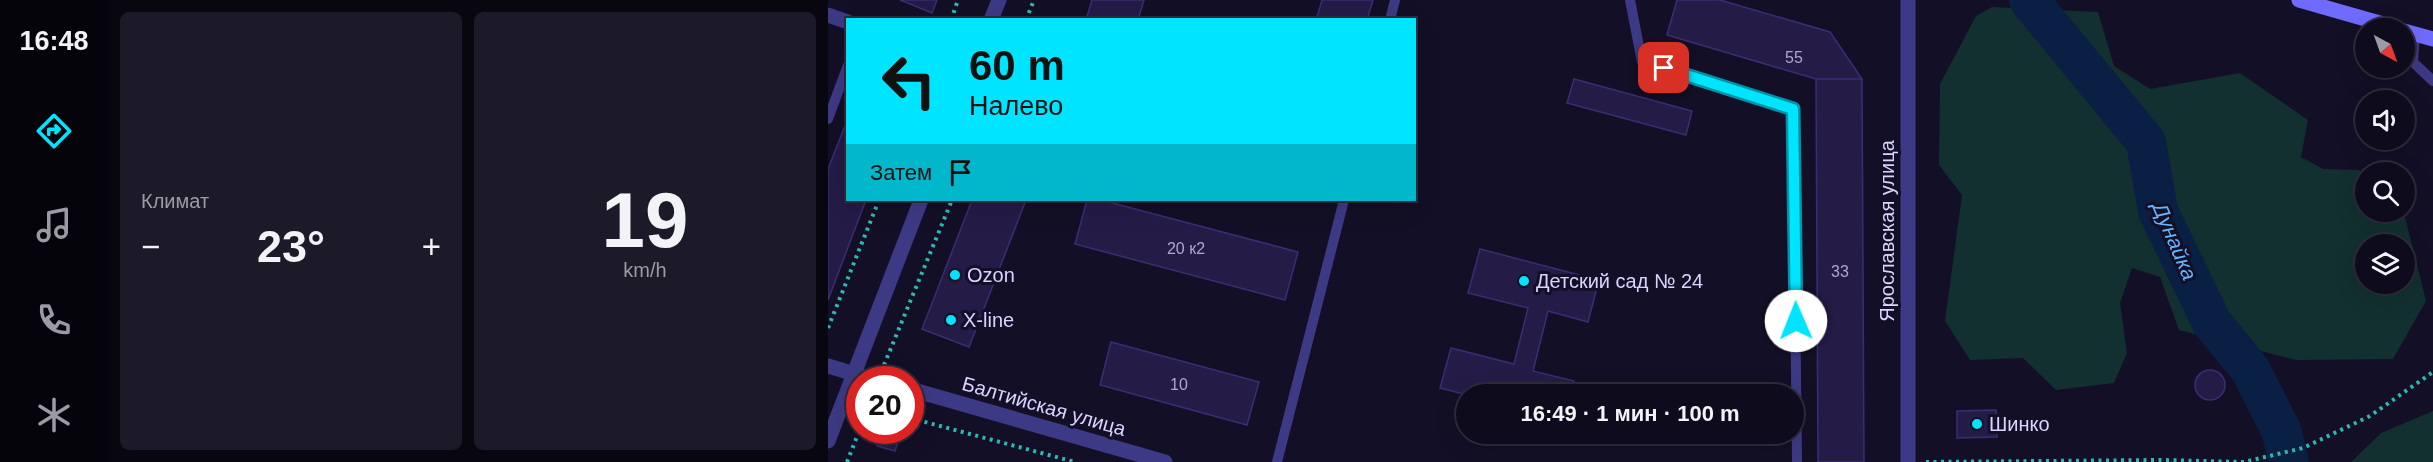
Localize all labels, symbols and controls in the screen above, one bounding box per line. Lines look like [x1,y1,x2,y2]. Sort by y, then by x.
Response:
north arrow [2355,18,2415,78]
map controls [2355,18,2415,294]
text: 16:48 [19,26,89,56]
icon: left [870,42,948,120]
text: 60 m [969,42,1065,89]
pin [1638,42,1689,93]
house number: 55 [1785,49,1803,66]
icon: arrive [1647,51,1680,84]
button: sound [2355,90,2415,150]
text: Налево [969,91,1063,121]
icon: directions [33,110,75,152]
street label: Ярославская улица [1876,139,1898,322]
icon: arrive [944,156,977,189]
text: Затем [870,160,932,185]
button: search [2355,162,2415,222]
text: 19 [602,176,688,264]
text: Климат [141,190,209,212]
water label: Дунайка [2148,197,2202,283]
icon: music [33,204,75,246]
text: 23° [257,221,325,272]
text: − [141,228,160,265]
text: + [422,228,441,265]
button: layers [2355,234,2415,294]
house number: 20 к2 [1167,240,1205,257]
text: km/h [623,259,667,281]
house number: 33 [1831,263,1849,280]
place label: Ozon [967,264,1015,286]
marker: Ozon [948,268,962,282]
place label: Детский сад № 24 [1536,270,1703,292]
marker: Детский сад № 24 [1517,274,1531,288]
position arrow [1764,289,1828,353]
icon: phone [33,299,75,341]
place label: X-line [963,309,1014,331]
marker: X-line [944,313,958,327]
speed limit sign: 20 [846,366,924,444]
street label: Балтийская улица [960,372,1129,440]
house number: 10 [1170,376,1188,393]
icon: climate [33,394,75,436]
text: 16:49 · 1 мин · 100 m [1520,401,1740,426]
place label: Шинко [1989,413,2050,435]
marker: Шинко [1970,417,1984,431]

